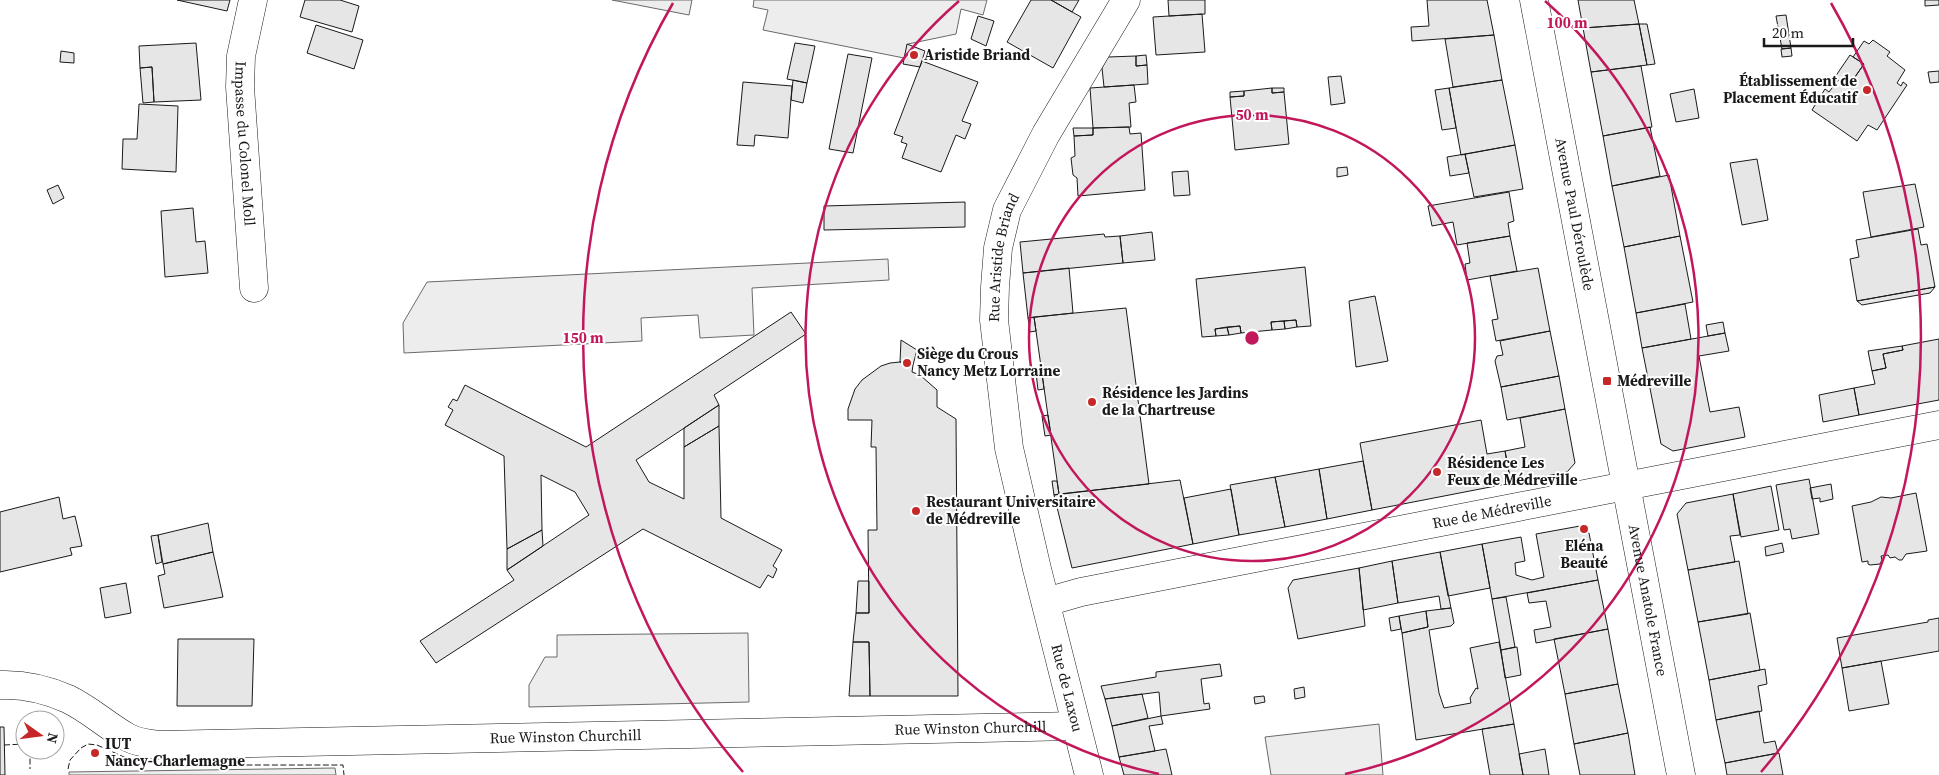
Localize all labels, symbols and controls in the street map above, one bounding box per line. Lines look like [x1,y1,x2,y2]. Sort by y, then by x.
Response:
text: 100 m [1546,12,1588,33]
scale bar [1764,15,1853,47]
text: 20 m [1772,22,1804,43]
place label: Aristide Briand [924,44,1030,65]
marker: Aristide Briand [908,49,920,61]
street label: Impasse du Colonel Moll [230,61,261,227]
place label: Établissement de Placement Éducatif [1723,70,1859,108]
marker: Établissement de Placement Éducatif [1861,84,1873,96]
text: 50 m [1235,104,1269,125]
street label: Avenue Paul Déroulède [1550,136,1600,293]
street label: Rue Aristide Briand [983,189,1024,322]
text: 150 m [562,327,604,348]
centre of rings [1243,329,1261,347]
place label: Siège du Crous Nancy Metz Lorraine [917,343,1061,381]
marker: Siège du Crous Nancy Metz Lorraine [901,357,913,369]
place label: Médreville [1617,370,1692,391]
marker: Médreville [1601,375,1613,387]
place label: Résidence les Jardins de la Chartreuse [1102,382,1248,420]
marker: Résidence les Jardins de la Chartreuse [1086,396,1098,408]
place label: Résidence Les Feux de Médreville [1447,452,1578,490]
marker: Résidence Les Feux de Médreville [1431,466,1443,478]
street label: Rue de Médreville [1430,490,1553,533]
place label: Restaurant Universitaire de Médreville [926,491,1096,529]
marker: Restaurant Universitaire de Médreville [910,505,922,517]
street label: Avenue Anatole France [1624,522,1673,678]
marker: Eléna Beauté [1578,523,1590,535]
place label: Eléna Beauté [1560,535,1608,573]
street label: Rue de Laxou [1046,642,1089,734]
north arrow [15,710,65,760]
street label: Rue Winston Churchill [894,716,1047,740]
street label: Rue Winston Churchill [489,724,642,748]
text: N [42,731,64,746]
place label: IUT Nancy-Charlemagne [105,733,245,771]
marker: IUT Nancy-Charlemagne [89,747,101,759]

